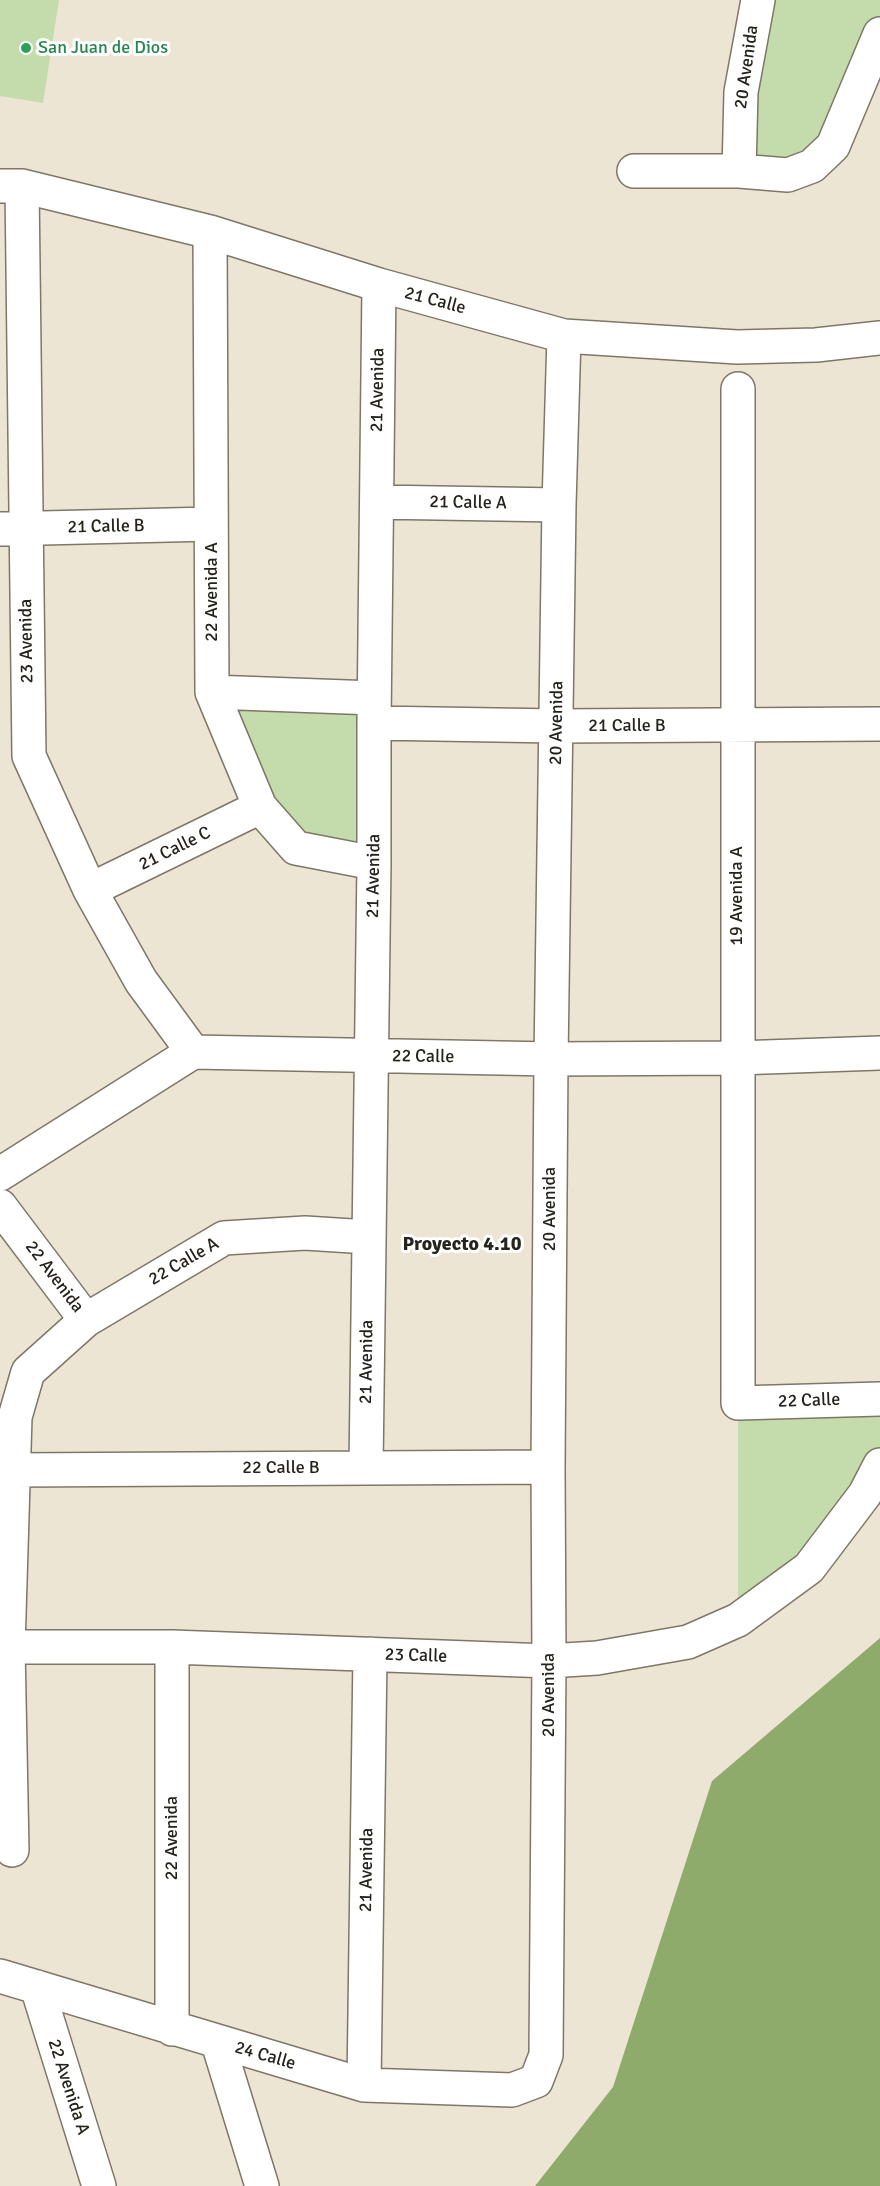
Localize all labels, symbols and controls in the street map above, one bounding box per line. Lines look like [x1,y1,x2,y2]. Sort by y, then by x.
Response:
street label: 20 Avenida [730,24,764,110]
place label: San Juan de Dios [38,37,168,59]
marker: San Juan de Dios [19,41,33,55]
street label: 21 Calle [402,282,468,320]
street label: 21 Avenida [366,348,390,432]
street label: 21 Calle A [429,492,507,514]
street label: 21 Calle B [67,516,145,538]
street label: 22 Avenida A [201,542,223,642]
street label: 23 Avenida [15,599,39,683]
street label: 20 Avenida [545,681,569,765]
street label: 21 Calle B [588,715,666,737]
street label: 21 Calle C [136,822,214,876]
street label: 21 Avenida [362,834,386,918]
street label: 19 Avenida A [726,846,748,946]
street label: 22 Calle [392,1046,454,1068]
street label: 20 Avenida [539,1167,561,1251]
street label: 22 Calle A [145,1233,223,1291]
district label: Proyecto 4.10 [403,1233,521,1257]
street label: 22 Avenida [20,1237,88,1317]
street label: 21 Avenida [355,1320,379,1404]
street label: 22 Calle [777,1389,841,1413]
street label: 22 Calle B [242,1457,320,1479]
street label: 23 Calle [384,1644,448,1668]
street label: 20 Avenida [538,1653,560,1737]
street label: 22 Avenida [161,1796,183,1880]
street label: 21 Avenida [355,1828,379,1912]
street label: 22 Avenida A [42,2036,94,2138]
street label: 24 Calle [232,2037,298,2075]

